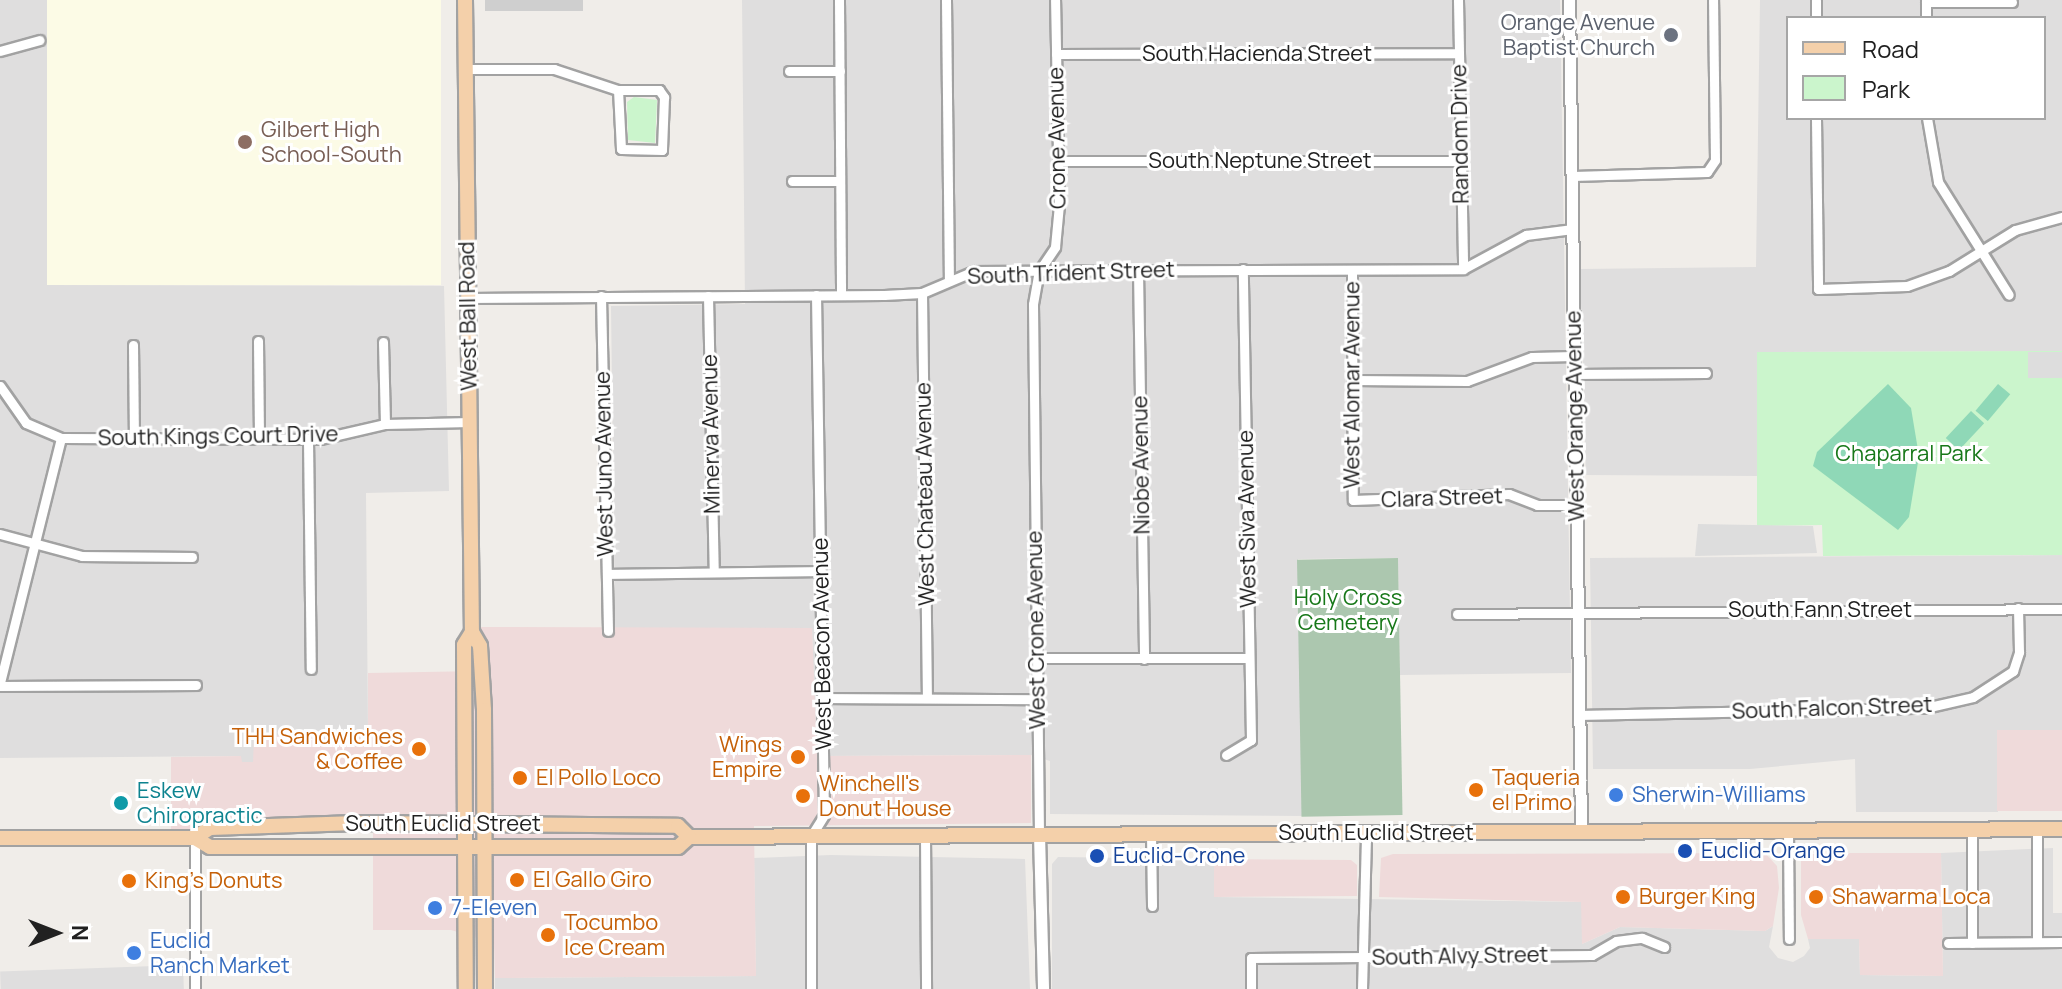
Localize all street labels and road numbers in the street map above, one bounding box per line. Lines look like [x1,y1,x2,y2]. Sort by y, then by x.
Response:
street label: South Hacienda Street [1142,41,1372,67]
street label: Random Drive [1446,64,1474,204]
street label: Crone Avenue [1043,67,1071,209]
street label: South Neptune Street [1148,148,1372,174]
street label: West Ball Road [453,241,483,391]
street label: South Trident Street [967,256,1175,290]
street label: West Alomar Avenue [1339,281,1365,489]
street label: West Orange Avenue [1560,310,1590,522]
street label: Minerva Avenue [696,354,726,514]
street label: West Juno Avenue [589,371,619,557]
street label: West Chateau Avenue [910,382,940,606]
street label: Niobe Avenue [1127,395,1155,535]
street label: South Kings Court Drive [98,421,338,451]
street label: West Siva Avenue [1232,430,1262,608]
street label: Clara Street [1381,483,1503,513]
street label: West Crone Avenue [1021,530,1051,730]
street label: West Beacon Avenue [807,537,837,751]
street label: South Fann Street [1728,597,1912,623]
street label: South Falcon Street [1731,691,1933,725]
street label: South Euclid Street [345,811,541,837]
street label: South Euclid Street [1278,820,1474,846]
street label: South Alvy Street [1371,941,1549,971]

